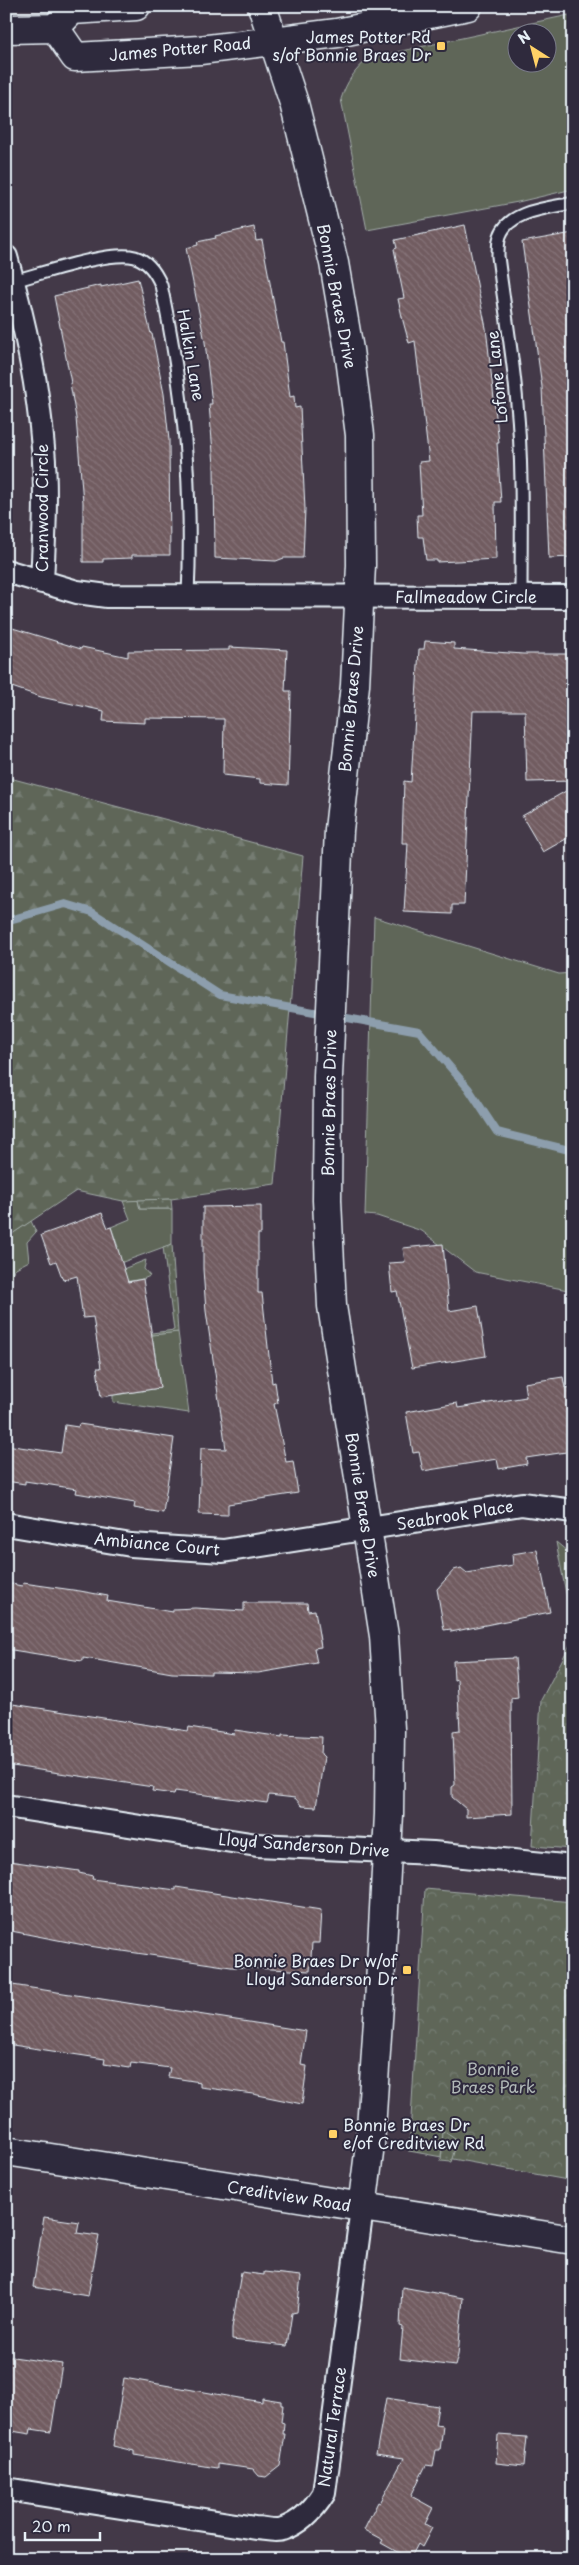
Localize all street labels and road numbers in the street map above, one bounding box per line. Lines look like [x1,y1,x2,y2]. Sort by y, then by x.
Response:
street label: James Potter Road [108,30,252,66]
street label: Bonnie Braes Drive [312,221,364,370]
street label: Halkin Lane [172,307,212,403]
street label: Lofone Lane [479,329,513,425]
street label: Cranwood Circle [29,444,53,572]
street label: Fallmeadow Circle [395,584,537,608]
street label: Bonnie Braes Drive [332,625,368,773]
street label: Bonnie Braes Drive [315,1029,341,1177]
street label: Bonnie Braes Drive [341,1430,387,1579]
street label: Seabrook Place [395,1493,515,1535]
street label: Ambiance Court [93,1526,221,1560]
street label: Lloyd Sanderson Drive [218,1826,390,1862]
street label: Creditview Road [225,2173,353,2217]
street label: Natural Terrace [311,2365,351,2489]

